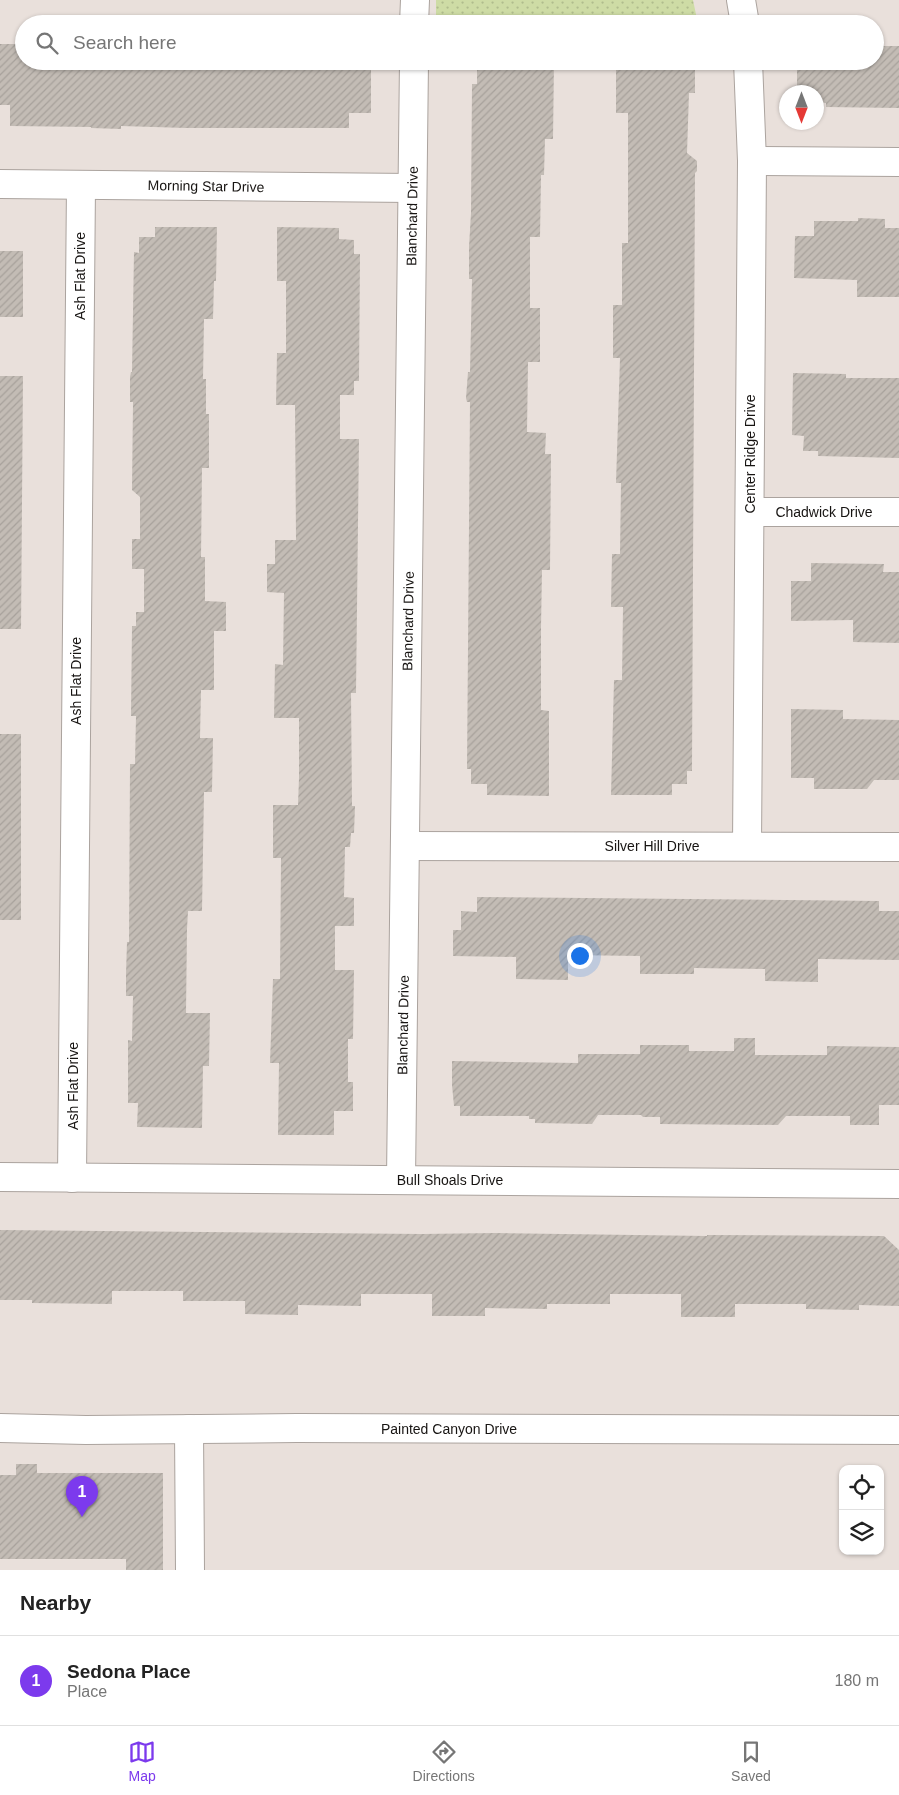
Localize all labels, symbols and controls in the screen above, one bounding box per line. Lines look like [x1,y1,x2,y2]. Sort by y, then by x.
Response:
search box [15,15,884,70]
icon: search [33,29,61,57]
text: Search here [73,32,177,53]
north arrow [779,85,824,130]
street label: Blanchard Drive [403,166,421,266]
street label: Morning Star Drive [148,177,265,195]
street label: Ash Flat Drive [72,232,88,320]
street label: Center Ridge Drive [742,394,758,514]
street label: Chadwick Drive [775,504,873,520]
street label: Blanchard Drive [399,571,417,671]
street label: Ash Flat Drive [68,637,84,725]
street label: Silver Hill Drive [605,838,700,854]
your location [567,943,593,969]
street label: Blanchard Drive [394,975,412,1075]
street label: Ash Flat Drive [65,1042,81,1130]
street label: Bull Shoals Drive [397,1172,504,1188]
street label: Painted Canyon Drive [381,1421,517,1437]
map controls [839,1465,884,1555]
button: locate [839,1465,884,1510]
pin: 1 [66,1476,98,1517]
button: layers [839,1510,884,1555]
text: Nearby [20,1591,91,1614]
text: Sedona Place [67,1661,191,1682]
text: 1 [32,1672,40,1689]
text: 180 m [835,1672,879,1689]
text: Place [67,1683,107,1700]
tab: Map [128,1738,156,1784]
tab: Directions [413,1738,475,1784]
tab: Saved [731,1738,771,1784]

